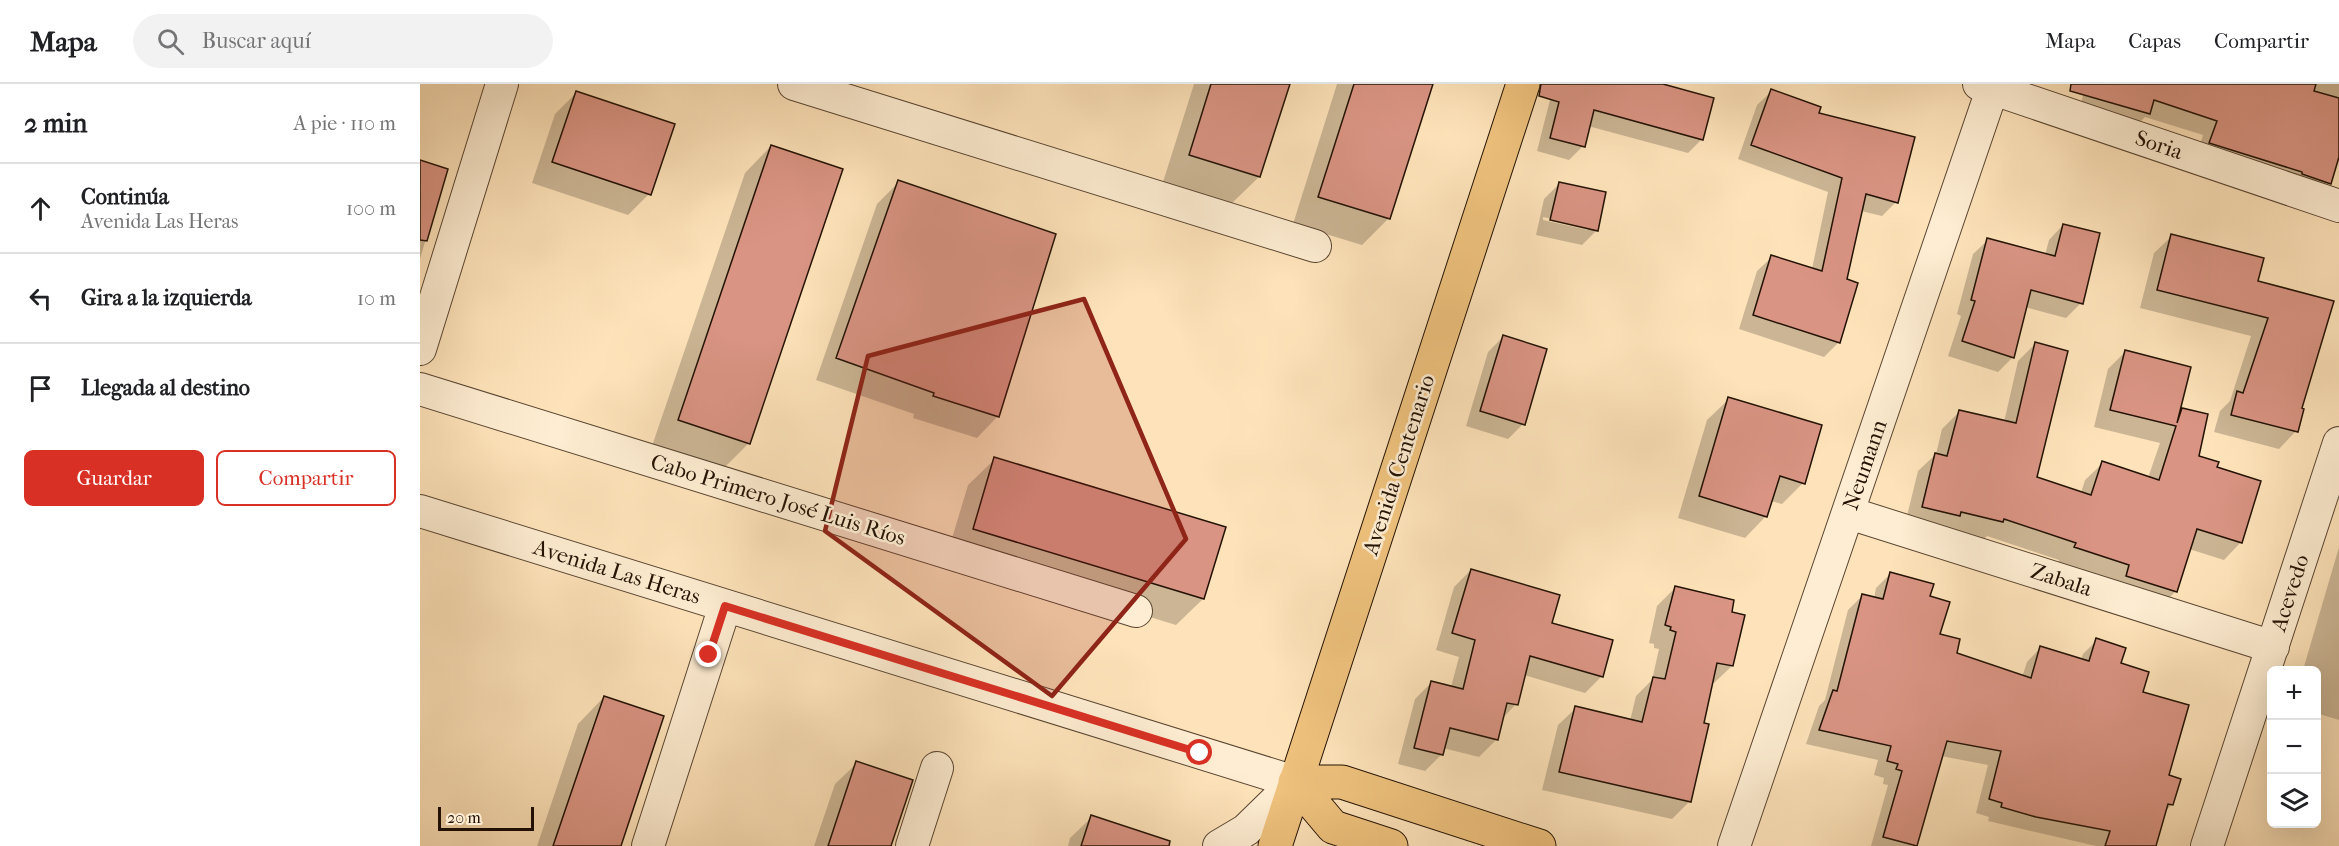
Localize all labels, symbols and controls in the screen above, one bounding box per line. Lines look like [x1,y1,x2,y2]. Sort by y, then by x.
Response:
search box [133,14,553,68]
text: Mapa [30,25,97,58]
icon: search [154,25,187,58]
text: Buscar aquí [202,28,311,54]
text: Mapa [2045,29,2095,53]
text: Capas [2128,29,2181,53]
text: Compartir [2214,29,2309,53]
text: 2 min [24,108,87,139]
text: A pie · 110 m [294,112,396,135]
street label: Soria [2132,125,2187,165]
text: Continúa [81,184,169,210]
icon: ahead [24,192,57,225]
text: 100 m [346,197,396,220]
text: Avenida Las Heras [81,210,239,233]
icon: left [24,282,57,315]
text: Gira a la izquierda [81,285,252,311]
text: 10 m [357,287,396,310]
icon: arrive [24,372,57,405]
street label: Avenida Centenario [1357,372,1440,559]
text: Llegada al destino [81,375,250,401]
street label: Neumann [1837,416,1893,513]
street label: Cabo Primero José Luis Ríos [648,449,908,551]
button: Guardar [24,450,204,506]
button: Compartir [216,450,396,506]
street label: Avenida Las Heras [529,534,704,610]
street label: Acevedo [2265,551,2315,636]
street label: Zabala [2027,558,2096,602]
route end [695,641,721,667]
map controls [2267,666,2321,828]
button: + [2267,666,2321,720]
button: − [2267,720,2321,774]
route start [1186,739,1212,765]
button: layers [2267,774,2321,828]
scale bar [438,804,534,832]
text: 20 m [447,808,481,827]

